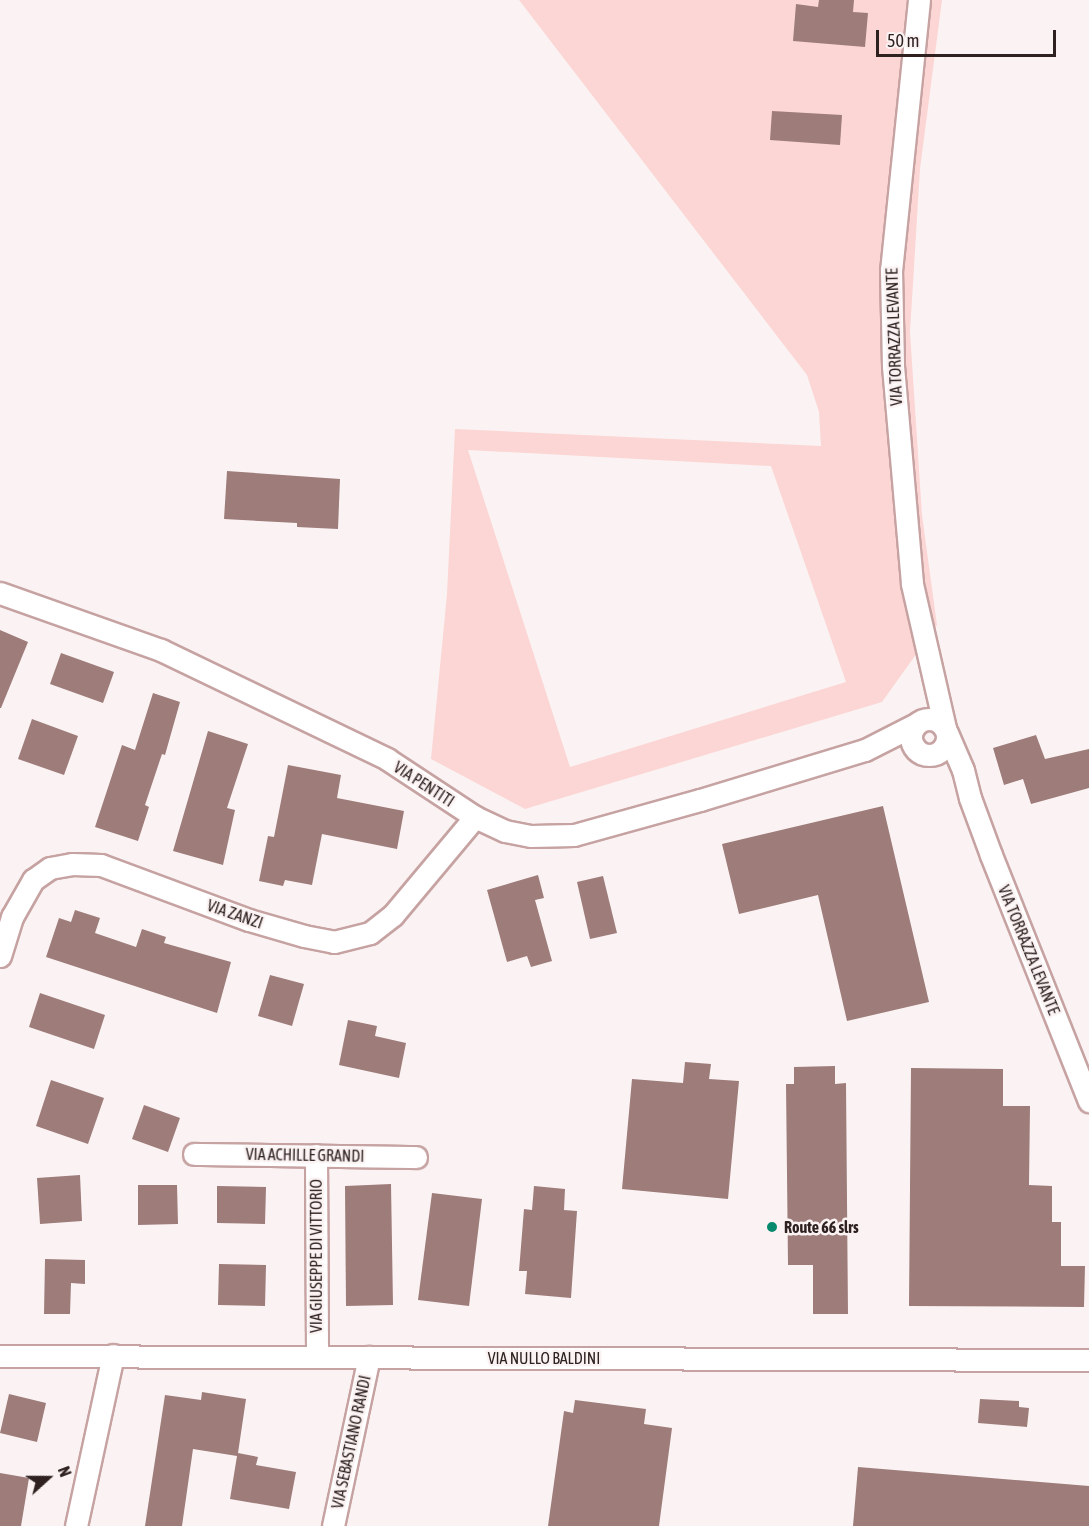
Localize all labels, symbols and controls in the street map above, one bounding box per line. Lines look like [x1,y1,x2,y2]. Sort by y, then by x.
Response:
scale bar [879,18,1059,56]
text: 50 m [887,30,919,51]
street label: VIA TORRAZZA LEVANTE [882,268,906,406]
street label: VIA PENTITI [390,757,458,811]
street label: VIA TORRAZZA LEVANTE [994,882,1064,1018]
street label: VIA ZANZI [205,896,265,932]
street label: VIA ACHILLE GRANDI [246,1144,364,1166]
street label: VIA GIUSEPPE DI VITTORIO [306,1179,326,1333]
place label: Route 66 slrs [784,1217,859,1237]
marker: Route 66 slrs [765,1220,779,1234]
street label: VIA NULLO BALDINI [488,1348,600,1368]
street label: VIA SEBASTIANO RANDI [327,1374,375,1510]
north arrow [18,1448,78,1508]
text: N [55,1464,75,1479]

